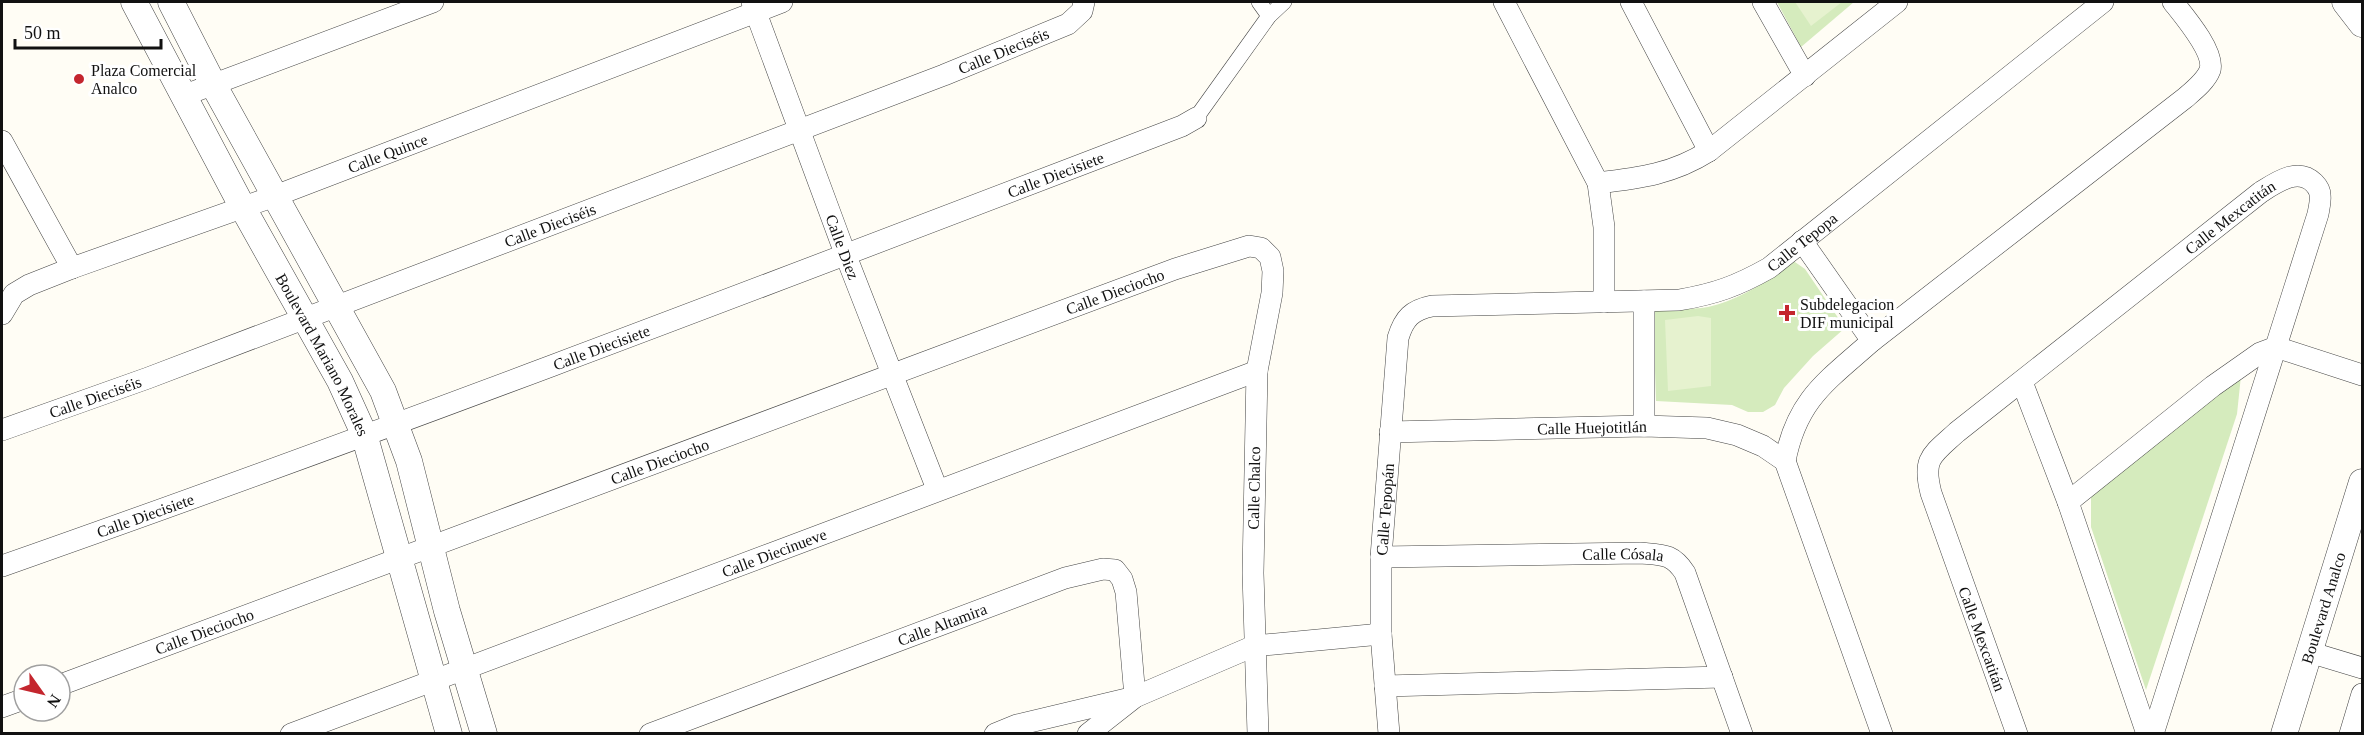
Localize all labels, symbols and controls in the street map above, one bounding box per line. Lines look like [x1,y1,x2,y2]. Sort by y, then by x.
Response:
scale bar [15,12,160,50]
text: 50 m [24,23,61,43]
street label: Calle Dieciséis [956,24,1051,77]
place label: Plaza Comercial Analco [91,62,197,97]
marker: Plaza Comercial Analco [72,72,86,86]
street label: Calle Quince [345,130,430,176]
street label: Calle Diecisiete [1005,148,1106,201]
street label: Calle Mexcatitán [2181,177,2278,257]
street label: Calle Dieciséis [502,200,598,250]
street label: Calle Tepopa [1764,209,1840,275]
street label: Calle Diez [823,212,863,282]
street label: Calle Dieciocho [1063,265,1166,317]
street label: Boulevard Mariano Morales [273,270,372,439]
place label: Subdelegacion DIF municipal [1800,296,1894,332]
marker: Subdelegacion DIF municipal [1778,304,1796,322]
street label: Calle Diecisiete [551,321,652,373]
street label: Calle Dieciséis [47,373,144,421]
street label: Calle Huejotitlán [1537,417,1647,437]
street label: Calle Dieciocho [608,435,711,487]
street label: Calle Chalco [1245,446,1263,530]
street label: Calle Tepopán [1373,463,1397,556]
street label: Calle Diecisiete [94,490,196,540]
street label: Calle Diecinueve [719,525,829,580]
street label: Calle Cósala [1582,544,1665,564]
street label: Boulevard Analco [2298,550,2348,666]
street label: Calle Mexcatitán [1955,585,2009,693]
street label: Calle Altamira [895,600,989,649]
street label: Calle Dieciocho [153,605,256,657]
north arrow [12,663,72,723]
text: N [43,692,64,711]

